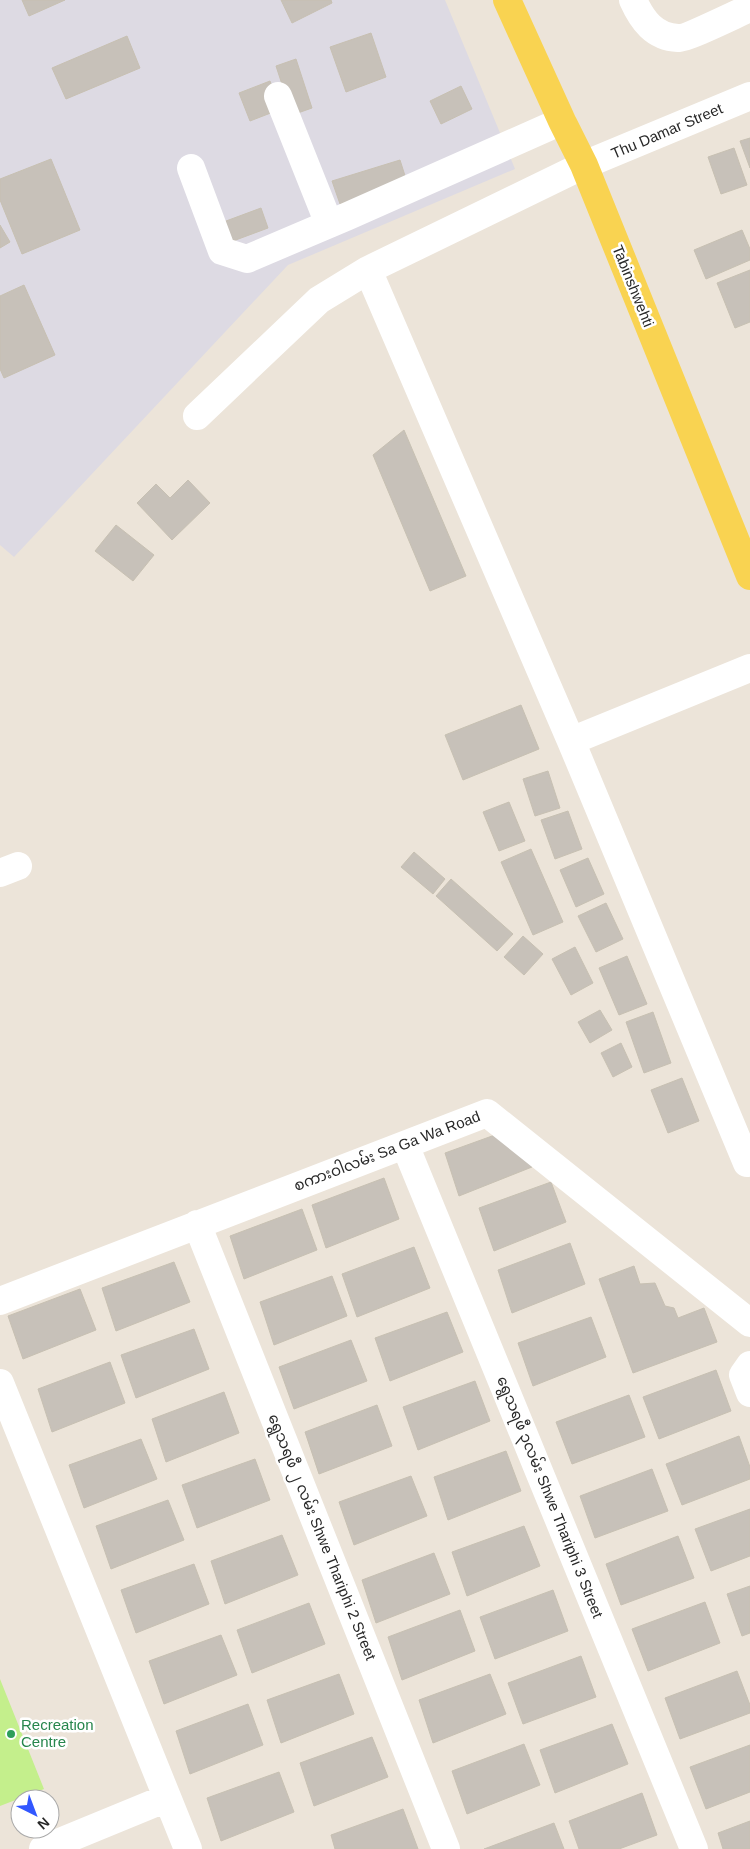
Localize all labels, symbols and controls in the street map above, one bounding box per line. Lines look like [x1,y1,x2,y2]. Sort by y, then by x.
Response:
street label: Thu Damar Street [609,99,726,162]
street label: Tabinshwehti [609,242,658,329]
street label: စကားဝါလမ်း Sa Ga Wa Road [291,1106,482,1194]
street label: ရွေသရဖီ ၃လမ်း Shwe Thariphi 3 Street [490,1373,608,1622]
street label: ရွေသရဖီ ၂ လမ်း Shwe Thariphi 2 Street [261,1411,381,1665]
place label: Recreation Centre [21,1716,94,1750]
marker: Recreation Centre [5,1728,17,1740]
north arrow [10,1789,60,1839]
text: N [35,1814,53,1833]

